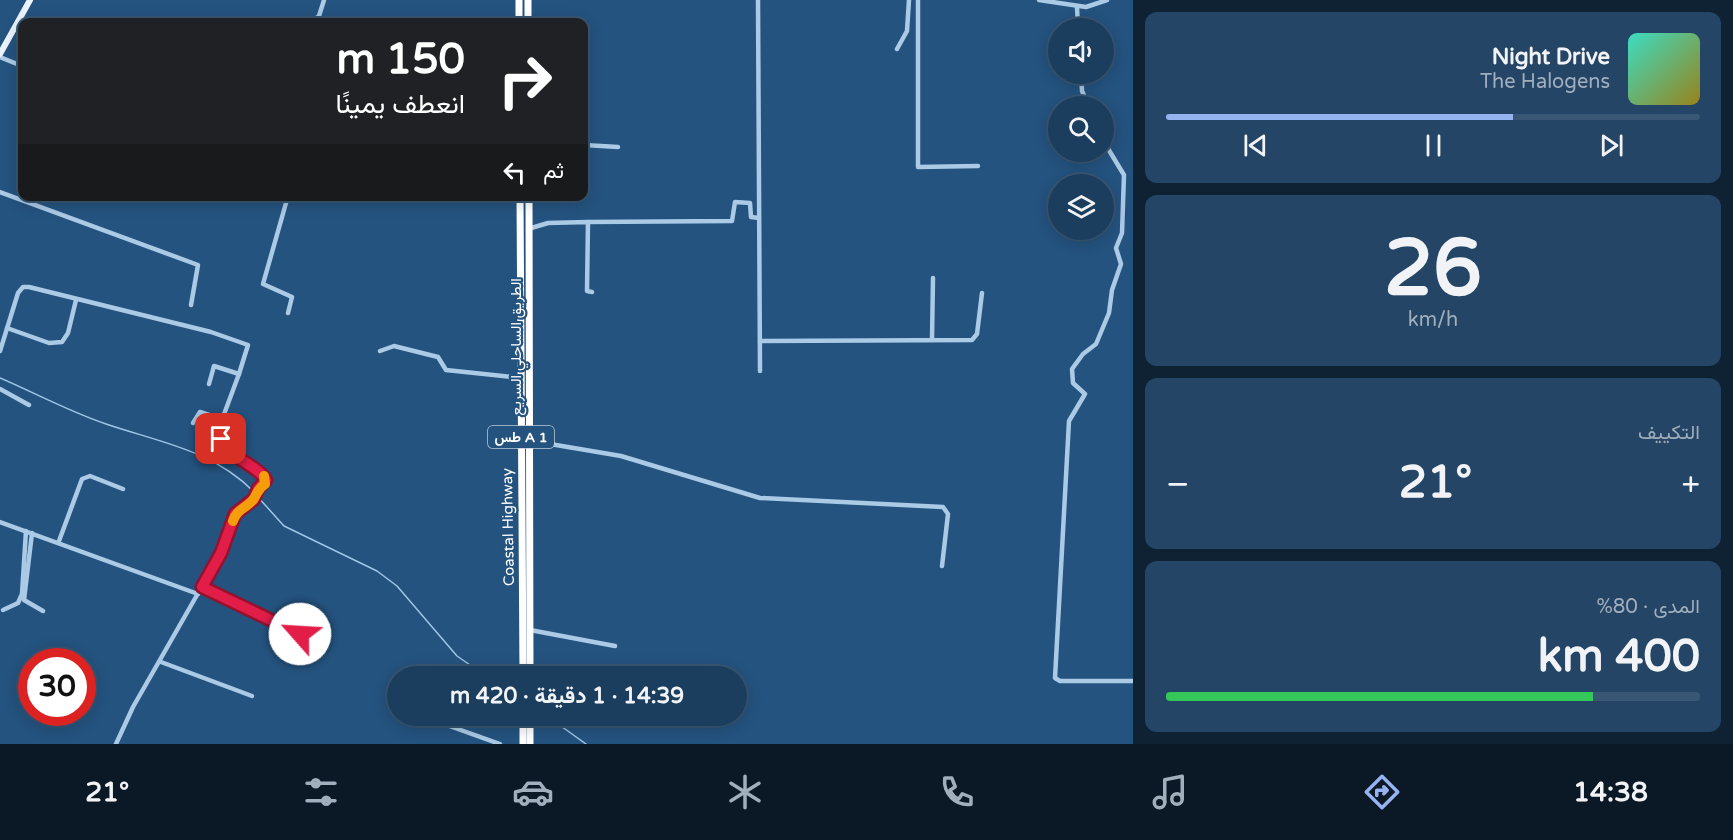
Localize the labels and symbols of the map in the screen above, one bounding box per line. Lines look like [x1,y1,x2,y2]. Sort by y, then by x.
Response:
street label: الطريق الساحلي السريع [507,278,529,416]
pin [195,413,246,464]
road number: طس A 1 [488,426,554,448]
street label: Coastal Highway [498,468,518,586]
position arrow [268,602,332,666]
speed limit sign: 30 [18,648,96,726]

